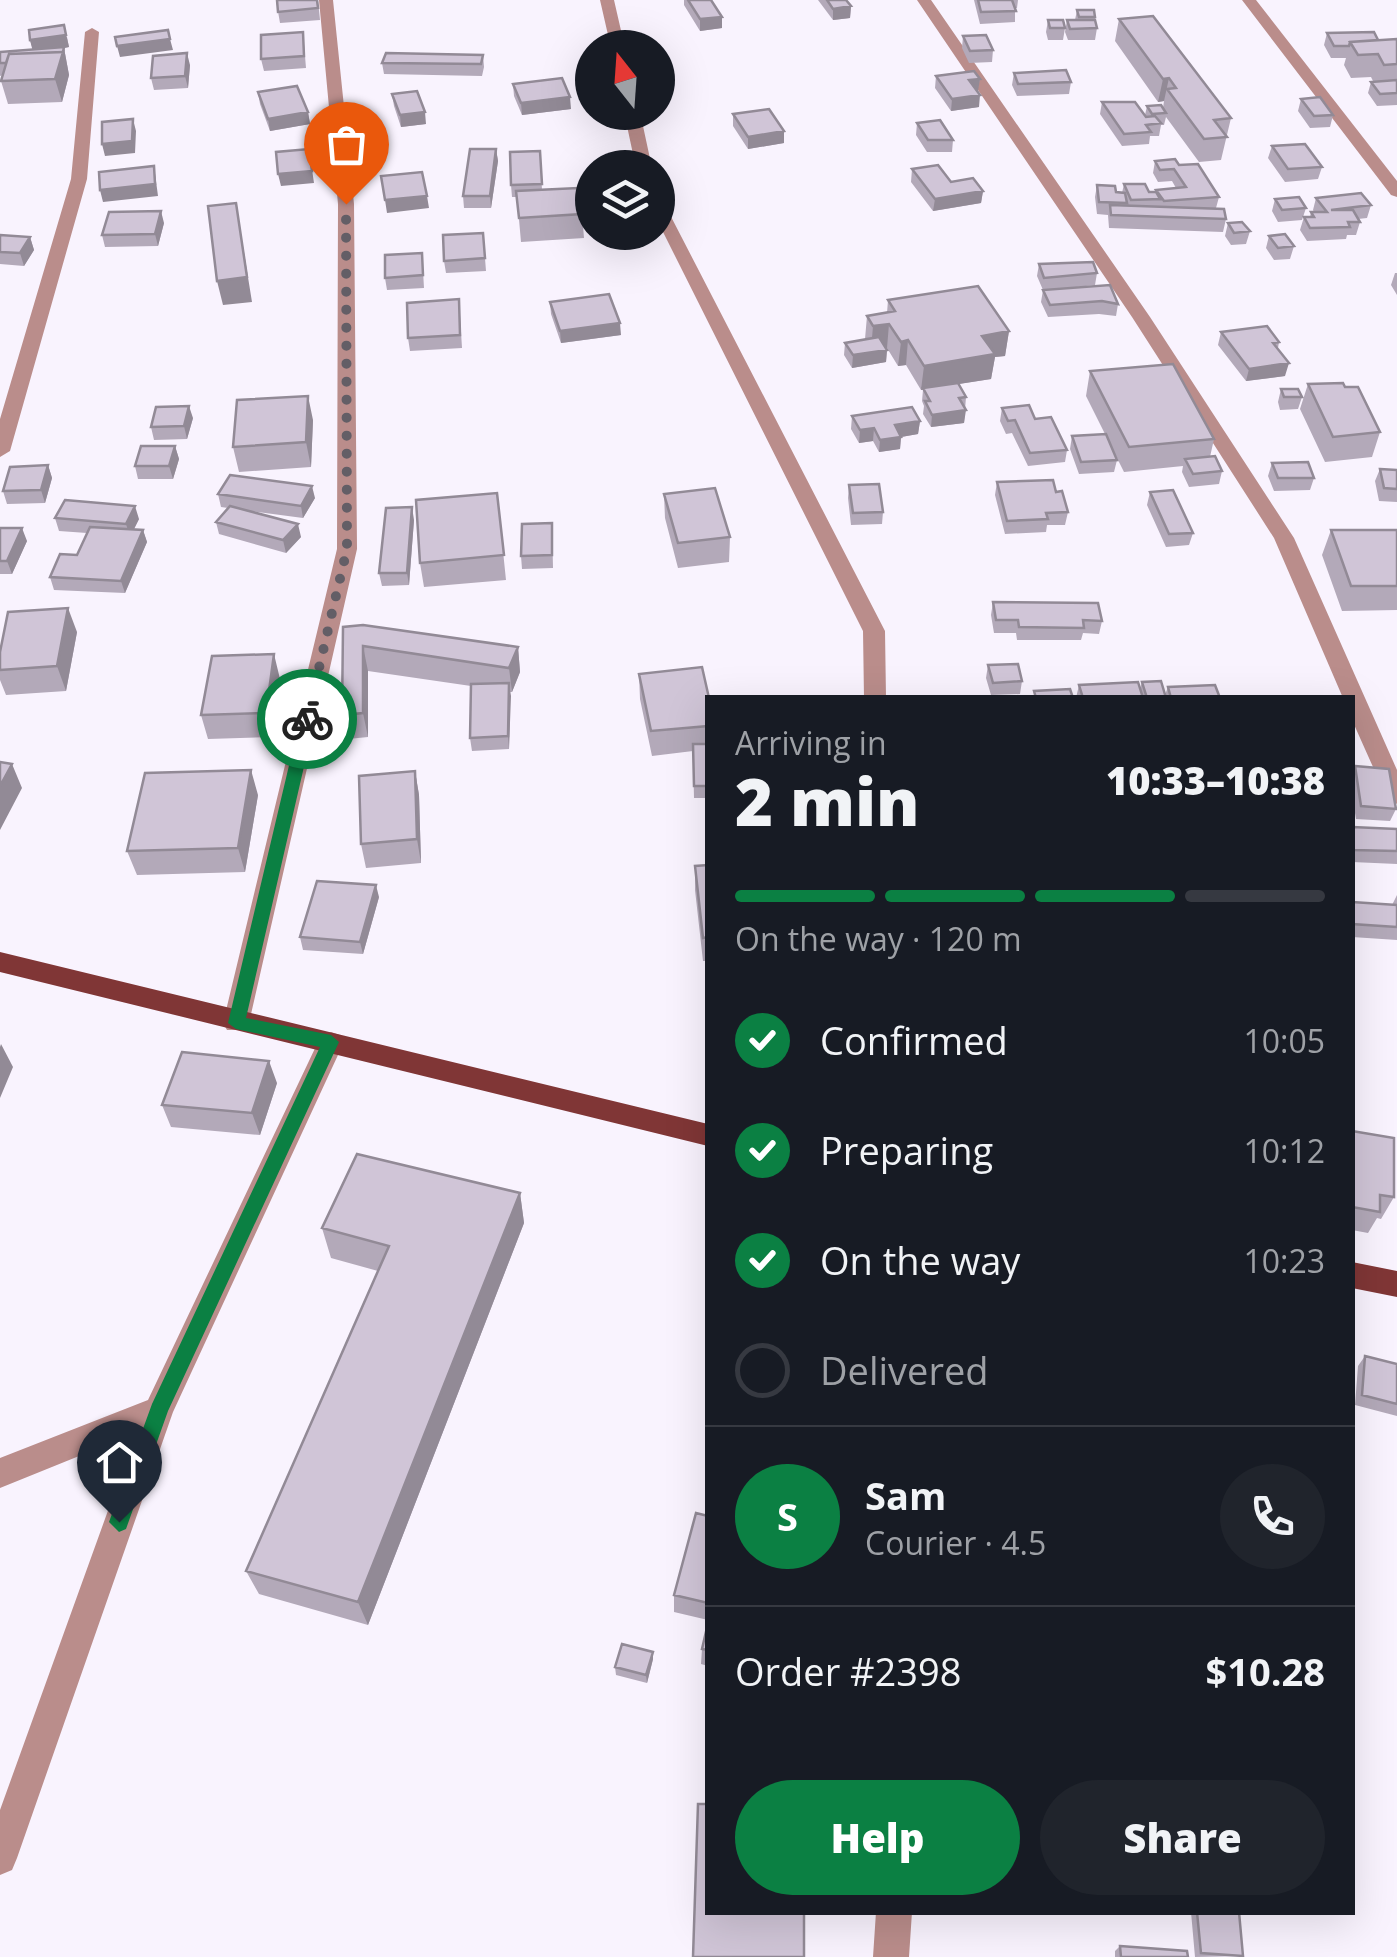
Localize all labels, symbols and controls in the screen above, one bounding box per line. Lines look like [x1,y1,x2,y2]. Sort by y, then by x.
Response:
north arrow [575,30,675,130]
map controls [575,30,675,250]
pin [304,102,389,205]
icon: bag [319,117,374,172]
button: layers [575,150,675,250]
courier [257,669,357,769]
icon: bike [280,692,335,747]
text: Arriving in [735,721,887,764]
text: 10:33–10:38 [1106,754,1325,806]
text: 2 min [735,757,920,845]
text: On the way · 120 m [735,917,1022,960]
icon: check [735,1013,790,1068]
text: Confirmed [820,1014,1008,1066]
text: 10:05 [1243,1019,1325,1062]
icon: check [735,1123,790,1178]
text: Preparing [820,1124,993,1176]
text: 10:12 [1243,1129,1325,1172]
icon: check [735,1233,790,1288]
text: On the way [820,1234,1020,1286]
text: 10:23 [1243,1239,1325,1282]
text: Delivered [820,1344,989,1396]
pin [77,1420,162,1523]
icon: home [92,1435,147,1490]
button: phone [1220,1464,1325,1569]
text: Sam [865,1469,946,1521]
text: S [777,1490,798,1542]
text: Courier · 4.5 [865,1521,1046,1564]
text: Order #2398 [735,1645,962,1697]
text: $10.28 [1206,1645,1325,1697]
button: Help [735,1780,1020,1895]
button: Share [1040,1780,1325,1895]

